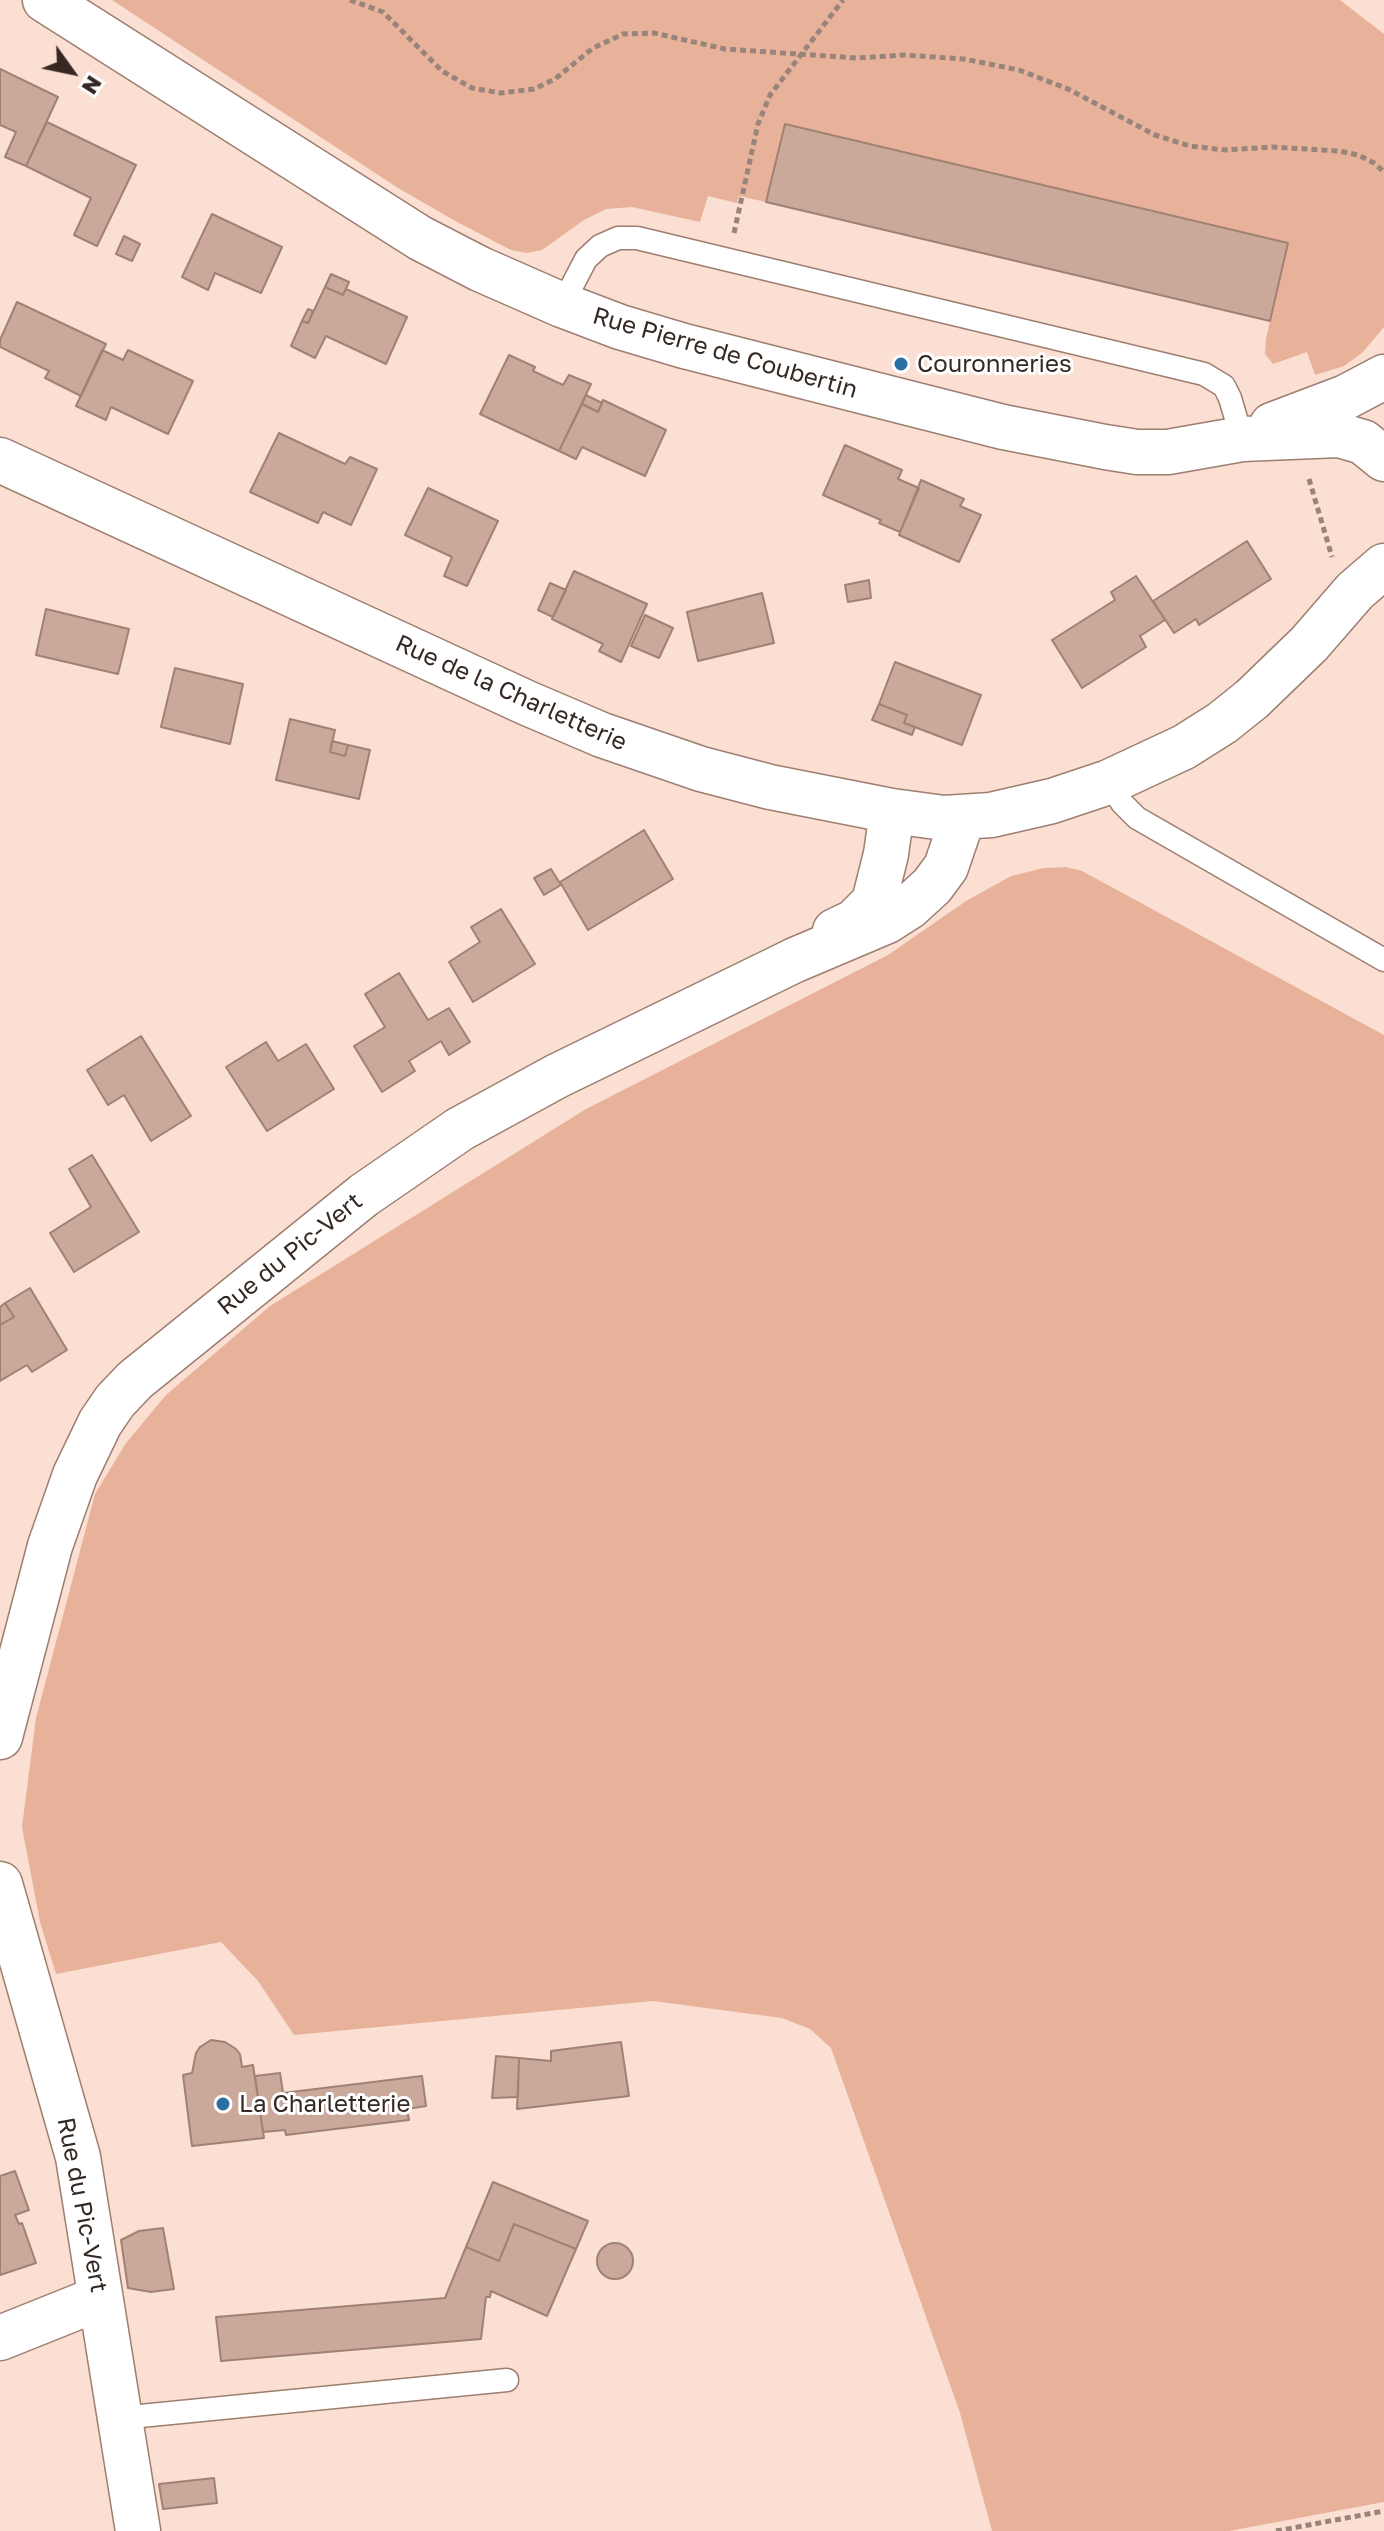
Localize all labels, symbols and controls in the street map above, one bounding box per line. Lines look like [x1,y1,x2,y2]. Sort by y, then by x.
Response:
north arrow [32,32,112,112]
text: N [77,71,108,100]
street label: Rue Pierre de Coubertin [589,301,861,405]
place label: Couronneries [917,350,1072,378]
marker: Couronneries [892,355,910,373]
street label: Rue de la Charletterie [391,629,631,757]
street label: Rue du Pic-Vert [212,1187,368,1321]
place label: La Charletterie [239,2090,410,2118]
marker: La Charletterie [214,2095,232,2113]
street label: Rue du Pic-Vert [51,2115,113,2295]

